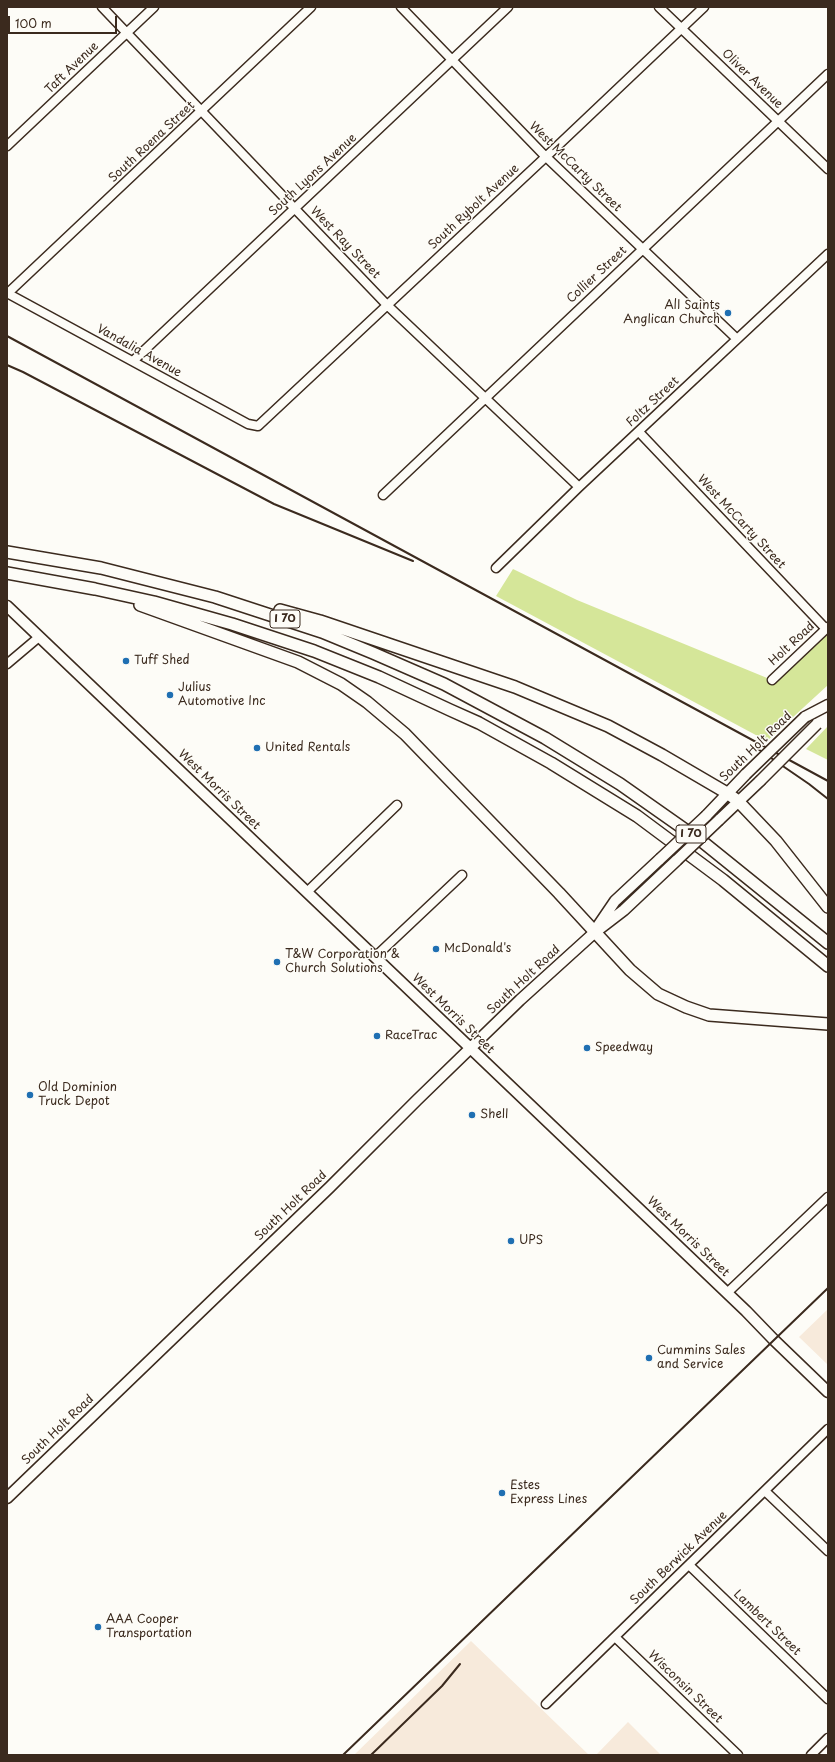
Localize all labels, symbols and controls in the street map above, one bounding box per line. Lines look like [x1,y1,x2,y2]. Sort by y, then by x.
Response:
scale bar [10,8,119,34]
text: 100 m [15,14,52,32]
street label: Taft Avenue [42,39,102,97]
street label: Oliver Avenue [719,46,785,112]
street label: South Roena Street [106,98,198,186]
street label: West McCarty Street [526,119,624,215]
street label: South Lyons Avenue [266,131,360,219]
street label: South Rybolt Avenue [426,161,522,253]
street label: West Ray Street [307,204,383,282]
street label: Collier Street [564,244,630,306]
place label: All Saints Anglican Church [623,299,720,327]
marker: All Saints Anglican Church [723,308,733,318]
street label: Vandalia Avenue [94,322,184,380]
street label: Foltz Street [624,374,682,430]
street label: West McCarty Street [694,472,788,572]
road number: I 70 [270,610,300,628]
street label: Holt Road [766,619,818,669]
place label: Tuff Shed [134,654,190,668]
marker: Tuff Shed [121,656,131,666]
place label: Julius Automotive Inc [178,681,266,709]
marker: Julius Automotive Inc [165,690,175,700]
street label: South Holt Road [717,709,795,785]
place label: United Rentals [265,741,350,755]
marker: United Rentals [252,743,262,753]
street label: West Morris Street [175,747,263,833]
road number: I 70 [676,825,706,843]
place label: McDonald's [444,942,511,956]
street label: South Holt Road [485,943,563,1017]
marker: McDonald's [431,944,441,954]
place label: T&W Corporation & Church Solutions [285,948,400,976]
marker: T&W Corporation & Church Solutions [272,957,282,967]
street label: West Morris Street [409,971,497,1057]
place label: RaceTrac [385,1029,437,1043]
marker: RaceTrac [372,1031,382,1041]
place label: Speedway [595,1041,653,1055]
marker: Speedway [582,1043,592,1053]
place label: Old Dominion Truck Depot [38,1081,117,1109]
marker: Old Dominion Truck Depot [25,1090,35,1100]
place label: Shell [480,1108,508,1122]
marker: Shell [467,1110,477,1120]
street label: South Holt Road [252,1168,330,1244]
street label: West Morris Street [644,1194,732,1280]
place label: UPS [519,1234,543,1248]
marker: UPS [506,1236,516,1246]
place label: Cummins Sales and Service [657,1344,745,1372]
marker: Cummins Sales and Service [644,1353,654,1363]
street label: South Holt Road [19,1392,97,1468]
place label: Estes Express Lines [510,1479,587,1507]
marker: Estes Express Lines [497,1488,507,1498]
street label: South Berwick Avenue [628,1508,730,1608]
street label: Lambert Street [730,1587,804,1659]
place label: AAA Cooper Transportation [106,1613,192,1641]
marker: AAA Cooper Transportation [93,1622,103,1632]
street label: Wisconsin Street [645,1648,725,1726]

